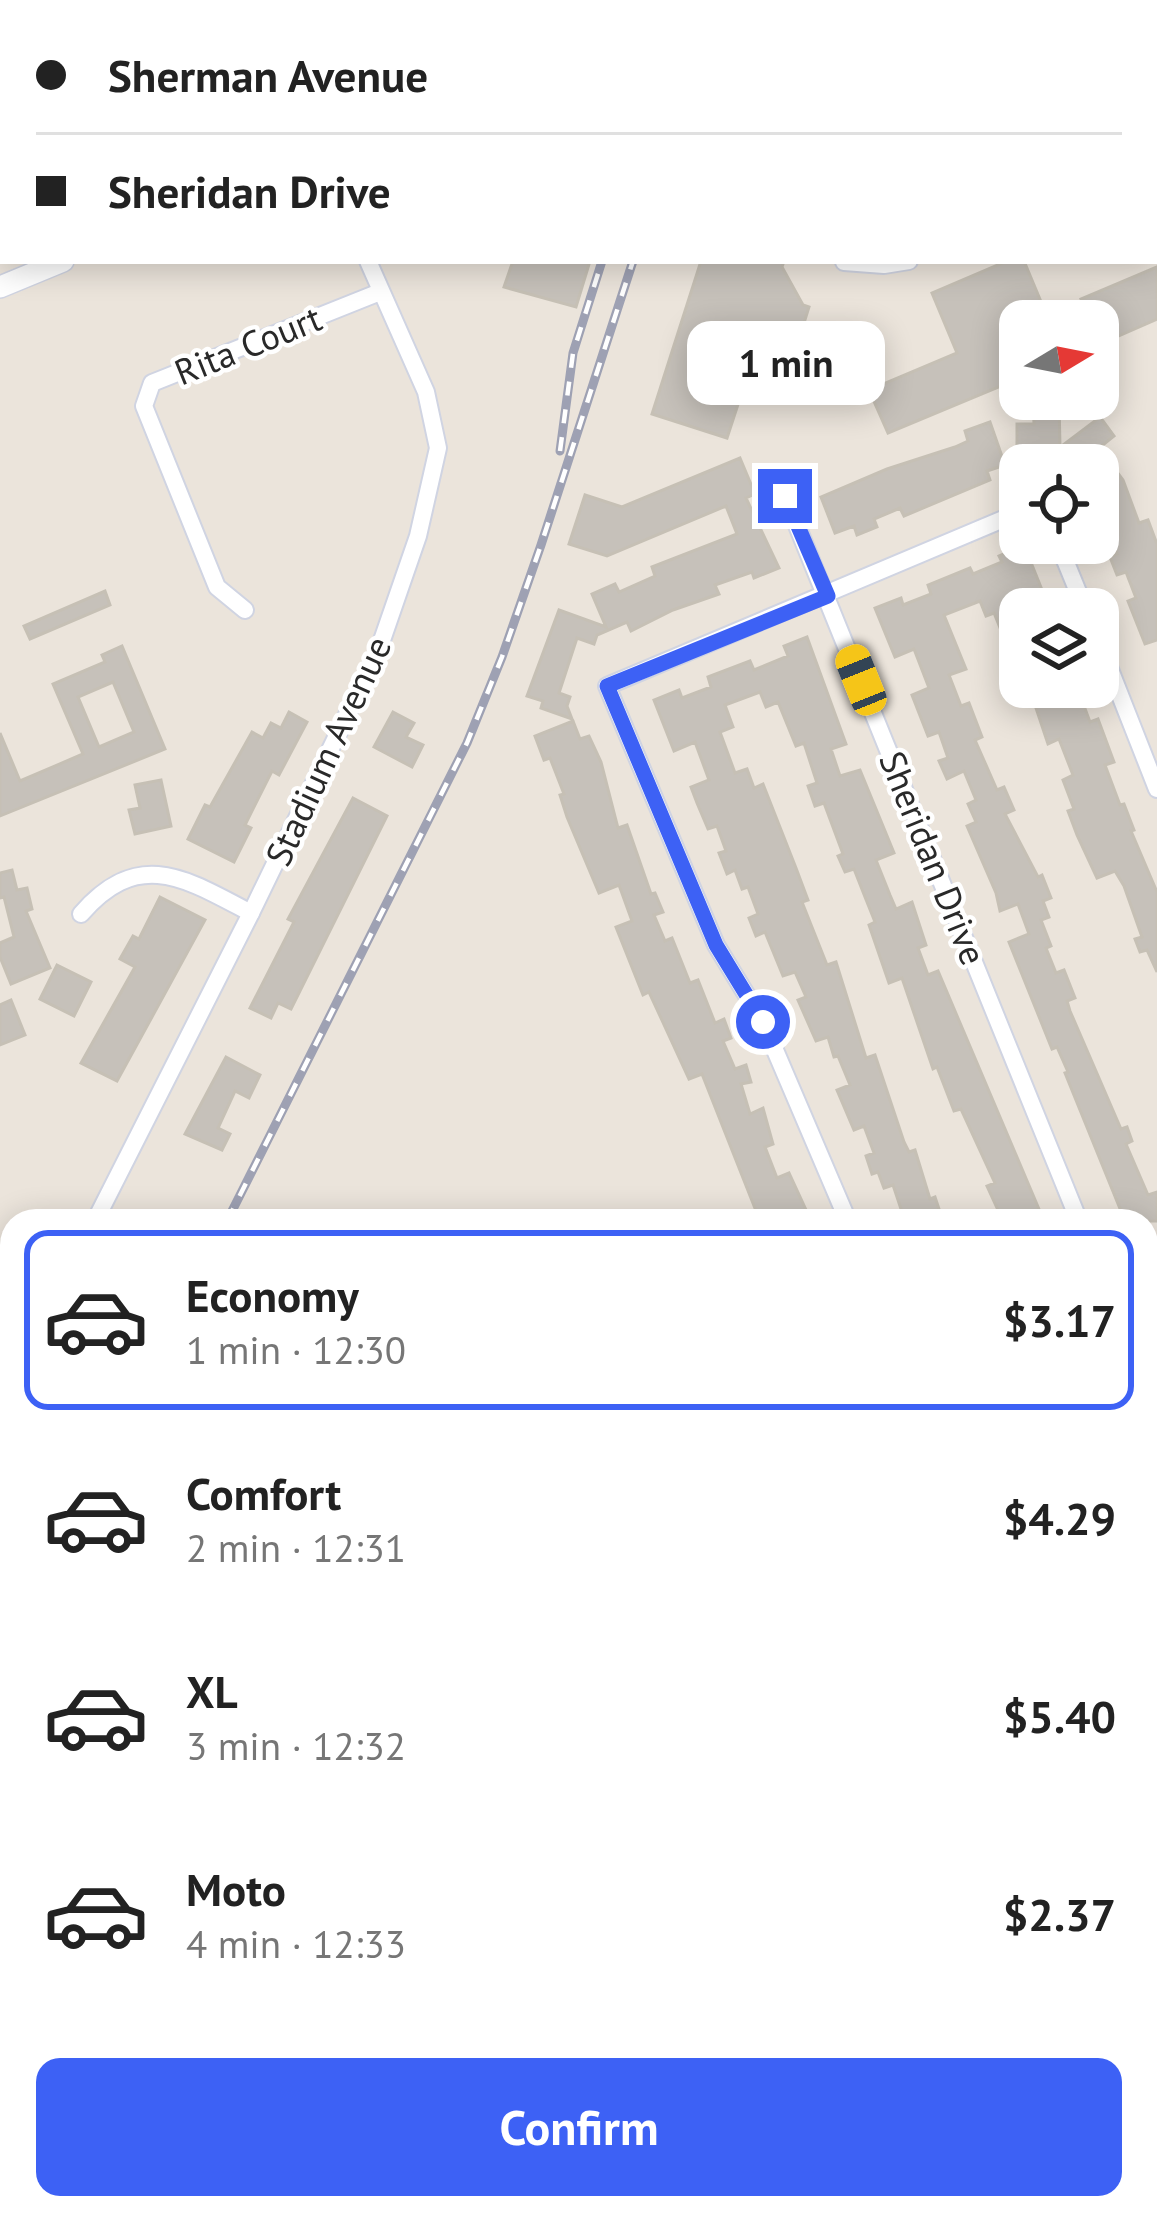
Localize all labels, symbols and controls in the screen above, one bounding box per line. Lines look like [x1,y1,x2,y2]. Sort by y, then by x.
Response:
text: Sherman Avenue [108,46,428,104]
text: Sheridan Drive [108,162,391,220]
street label: Rita Court [167,294,328,395]
north arrow [999,300,1119,420]
map controls [999,300,1119,708]
callout: 1 min [686,322,884,406]
text: 1 min [738,337,834,388]
button: locate [999,444,1119,564]
route end [758,469,812,523]
button: layers [999,588,1119,708]
street label: Stadium Avenue [254,629,401,873]
car [831,640,891,720]
street label: Sheridan Drive [869,744,998,971]
route start [736,995,790,1049]
icon: car [42,1266,150,1374]
text: Economy [186,1266,359,1324]
text: $3.17 [1003,1291,1116,1349]
text: 1 min · 12:30 [186,1324,406,1375]
icon: car [42,1464,150,1572]
text: Comfort [186,1464,341,1522]
text: $4.29 [1003,1489,1116,1547]
text: 2 min · 12:31 [186,1522,406,1573]
icon: car [42,1662,150,1770]
text: XL [186,1662,238,1720]
text: $5.40 [1003,1687,1116,1745]
text: 3 min · 12:32 [186,1720,406,1771]
icon: car [42,1860,150,1968]
text: Moto [186,1860,286,1918]
text: $2.37 [1003,1885,1116,1943]
text: 4 min · 12:33 [186,1918,406,1969]
button: Confirm [36,2058,1122,2196]

